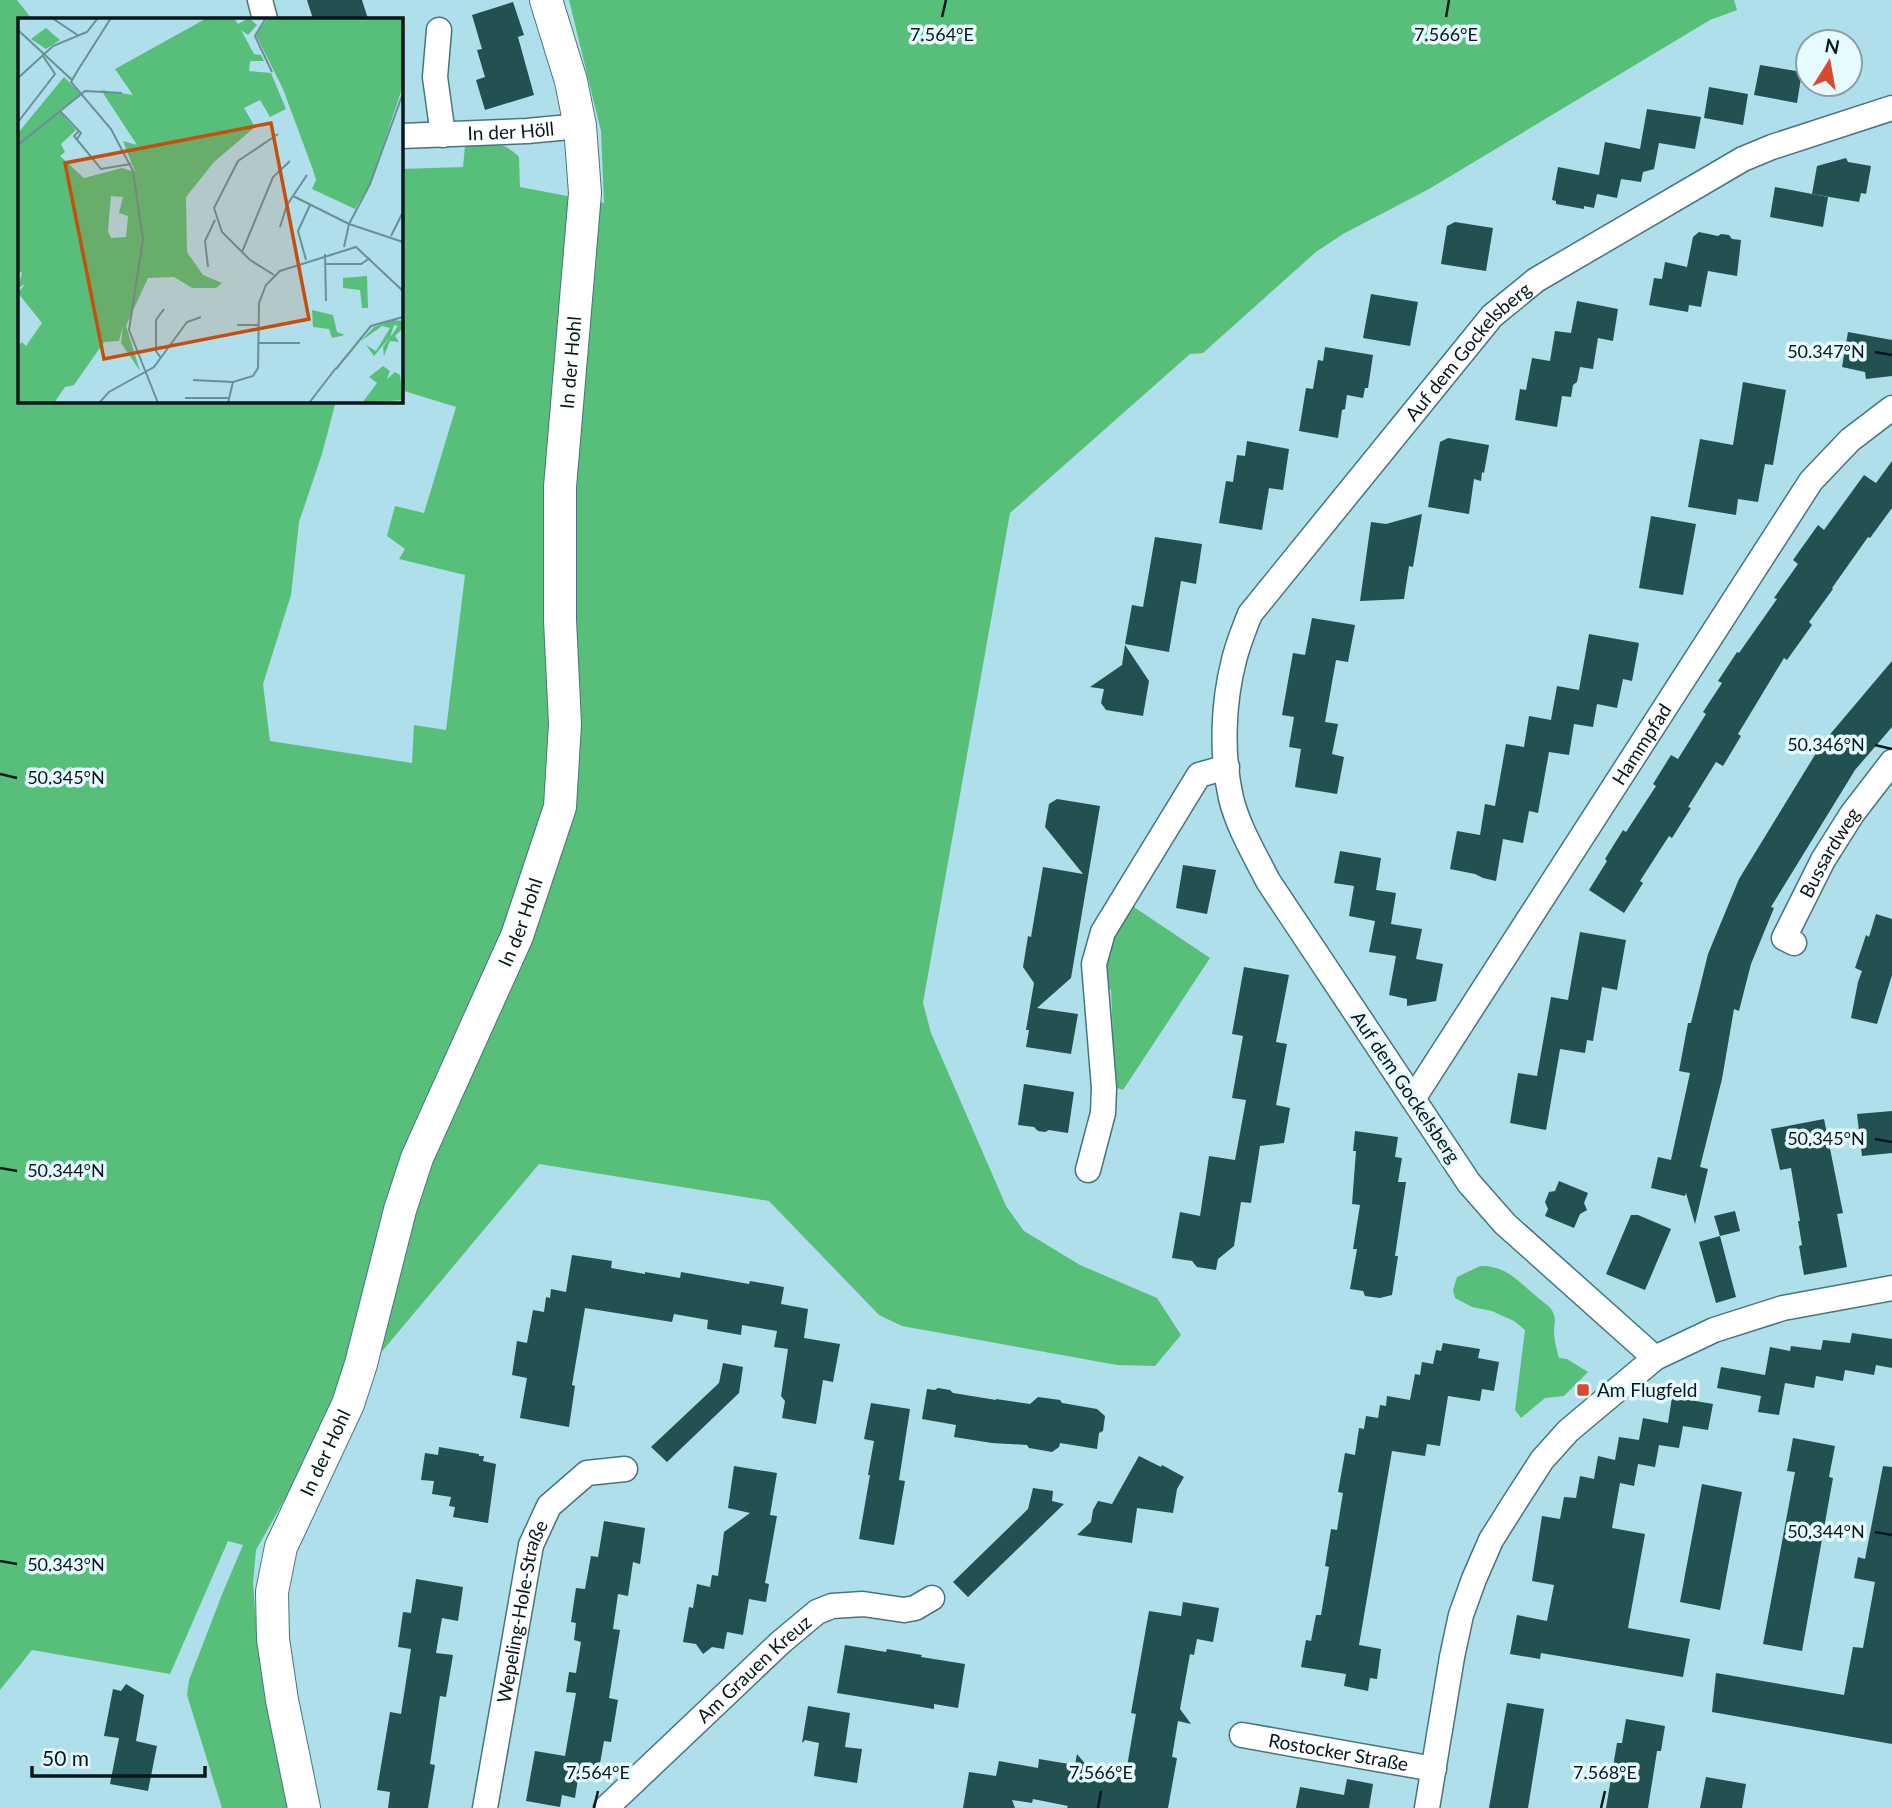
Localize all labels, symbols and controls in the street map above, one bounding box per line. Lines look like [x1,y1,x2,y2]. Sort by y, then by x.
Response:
inset map [18,18,402,402]
text: 7.564°E [910,23,974,45]
text: 7.566°E [1414,23,1478,45]
north arrow [1794,28,1864,98]
text: N [1823,33,1842,59]
street label: In der Höll [467,116,555,144]
street label: Auf dem Gockelsberg [1400,277,1535,425]
street label: In der Hohl [555,315,585,410]
text: 50.347°N [1787,340,1865,362]
street label: Hammpfad [1606,699,1676,789]
text: 50.346°N [1787,733,1865,755]
text: 50.345°N [27,766,105,788]
street label: Bussardweg [1794,802,1864,901]
street label: In der Hohl [493,875,547,970]
street label: Auf dem Gockelsberg [1347,1006,1466,1167]
text: 50.345°N [1787,1127,1865,1149]
text: 50.344°N [27,1159,105,1181]
place label: Am Flugfeld [1597,1378,1697,1401]
marker: Am Flugfeld [1575,1382,1591,1398]
street label: In der Hohl [295,1405,355,1499]
street label: Wepeling-Hole-Straße [492,1516,552,1705]
text: 50.344°N [1787,1520,1865,1542]
text: 50.343°N [27,1553,105,1575]
street label: Am Grauen Kreuz [691,1610,815,1727]
street label: Rostocker Straße [1267,1728,1410,1775]
scale bar [32,1734,205,1778]
text: 50 m [42,1745,89,1770]
text: 7.564°E [566,1761,630,1783]
text: 7.566°E [1069,1761,1133,1783]
text: 7.568°E [1573,1761,1637,1783]

